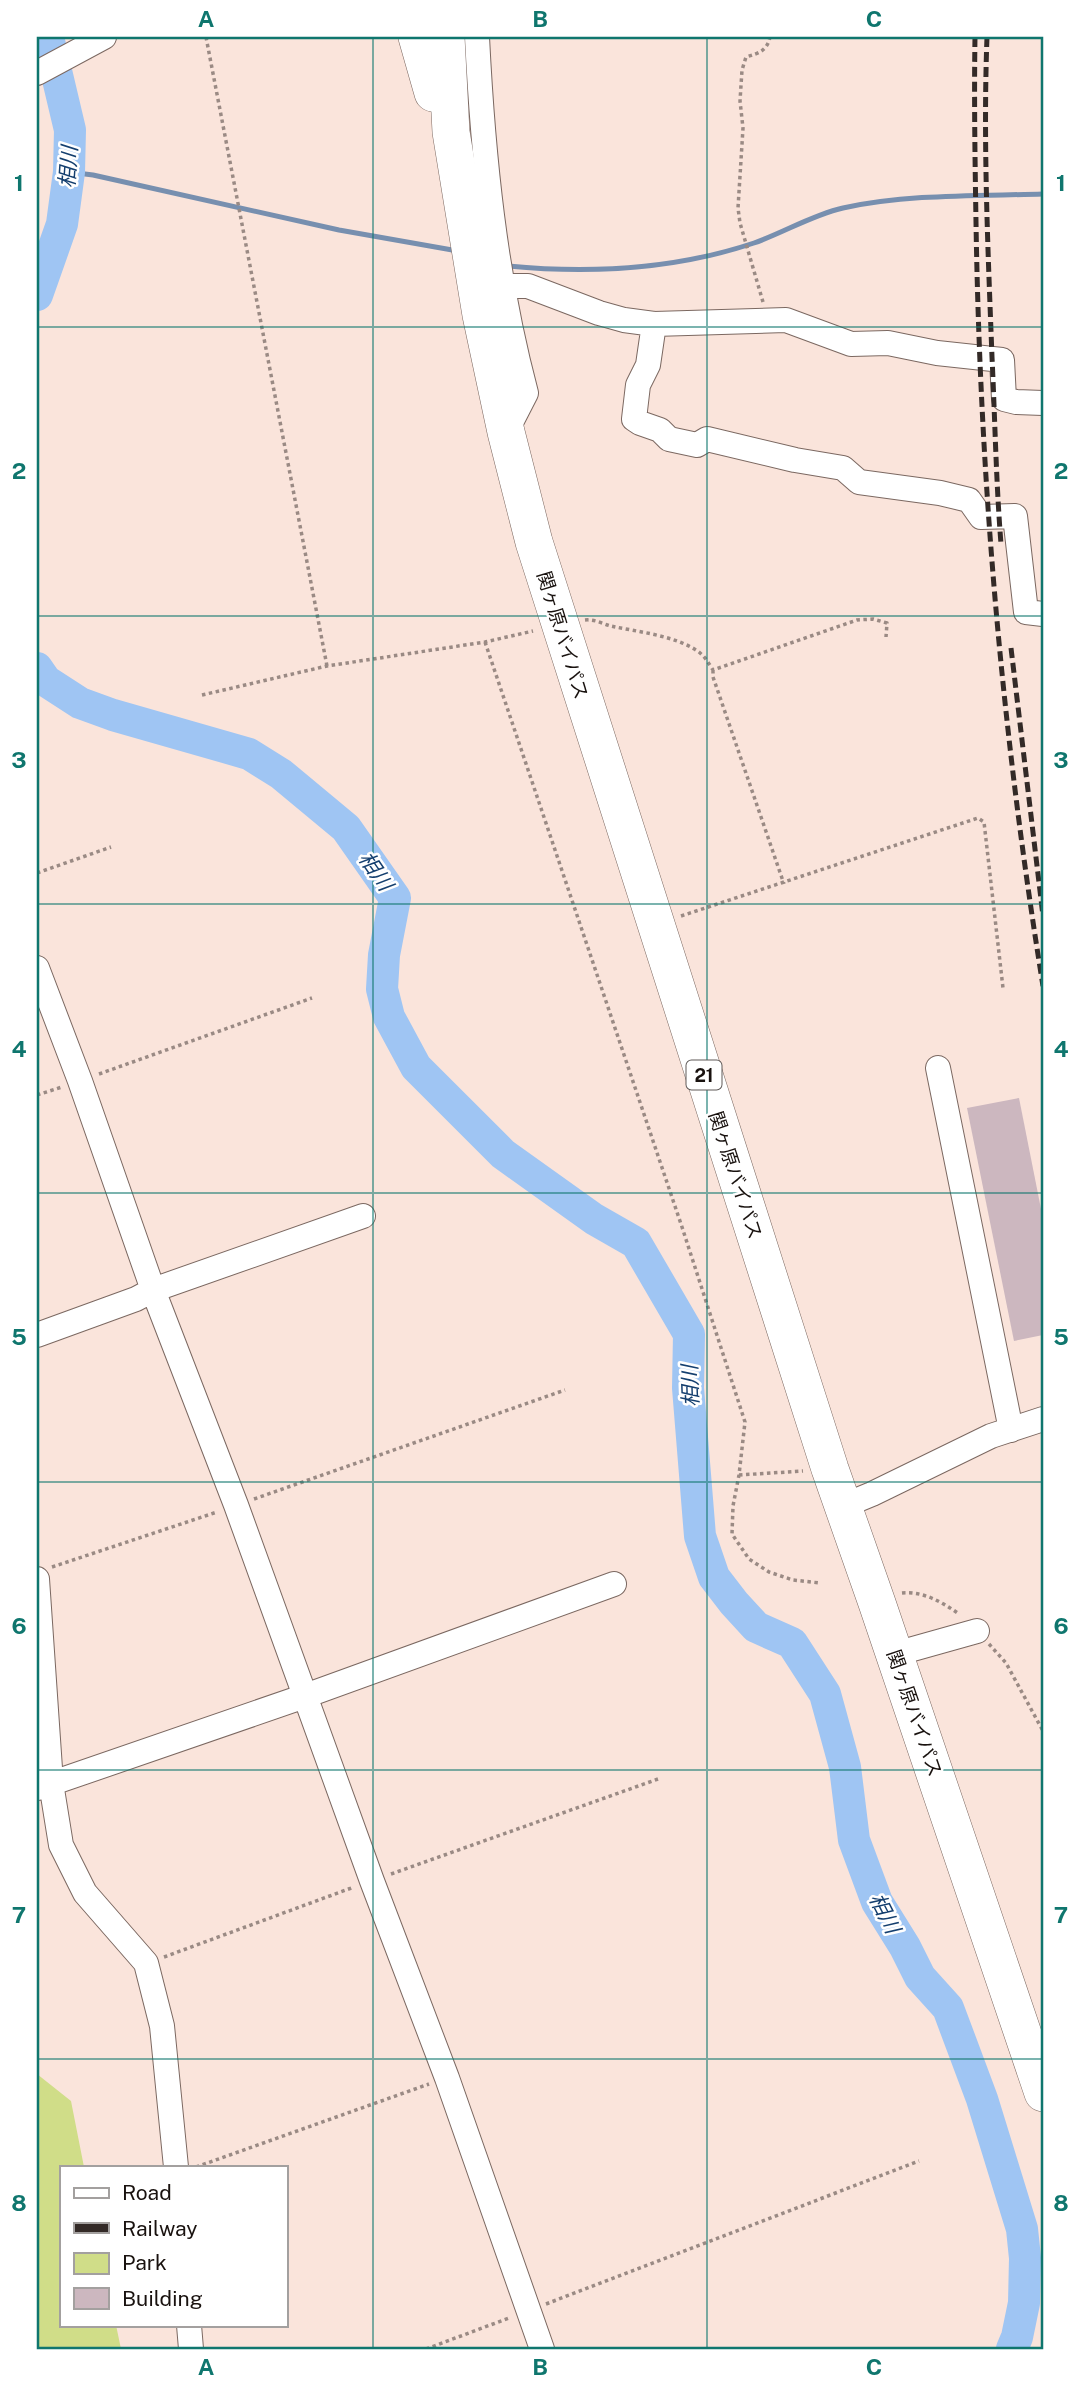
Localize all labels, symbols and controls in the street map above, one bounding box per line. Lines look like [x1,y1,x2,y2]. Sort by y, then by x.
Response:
text: A [198,5,215,32]
text: B [532,5,548,32]
text: C [866,5,882,32]
water label: 相川 [54,143,82,189]
text: 1 [14,169,24,196]
text: 1 [1056,169,1066,196]
text: 2 [12,457,26,484]
text: 2 [1054,457,1068,484]
street label: 関ヶ原バイパス [533,568,593,702]
text: 3 [11,746,27,773]
text: 3 [1053,746,1069,773]
water label: 相川 [354,847,399,897]
text: 4 [11,1035,27,1062]
text: 4 [1053,1035,1069,1062]
road number: 21 [686,1060,722,1090]
street label: 関ヶ原バイパス [705,1109,767,1241]
text: 5 [11,1323,27,1350]
text: 5 [1053,1323,1069,1350]
water label: 相川 [677,1363,703,1407]
text: 6 [11,1612,27,1639]
text: 6 [1053,1612,1069,1639]
street label: 関ヶ原バイパス [883,1647,947,1779]
water label: 相川 [864,1889,907,1939]
text: 7 [12,1901,26,1928]
text: 7 [1054,1901,1068,1928]
legend [60,2166,287,2326]
text: Road [122,2180,172,2205]
text: 8 [11,2189,27,2216]
text: 8 [1053,2189,1069,2216]
text: Railway [122,2216,198,2241]
text: Park [122,2250,167,2275]
text: Building [122,2286,203,2311]
text: A [198,2353,215,2380]
text: B [532,2353,548,2380]
text: C [866,2353,882,2380]

